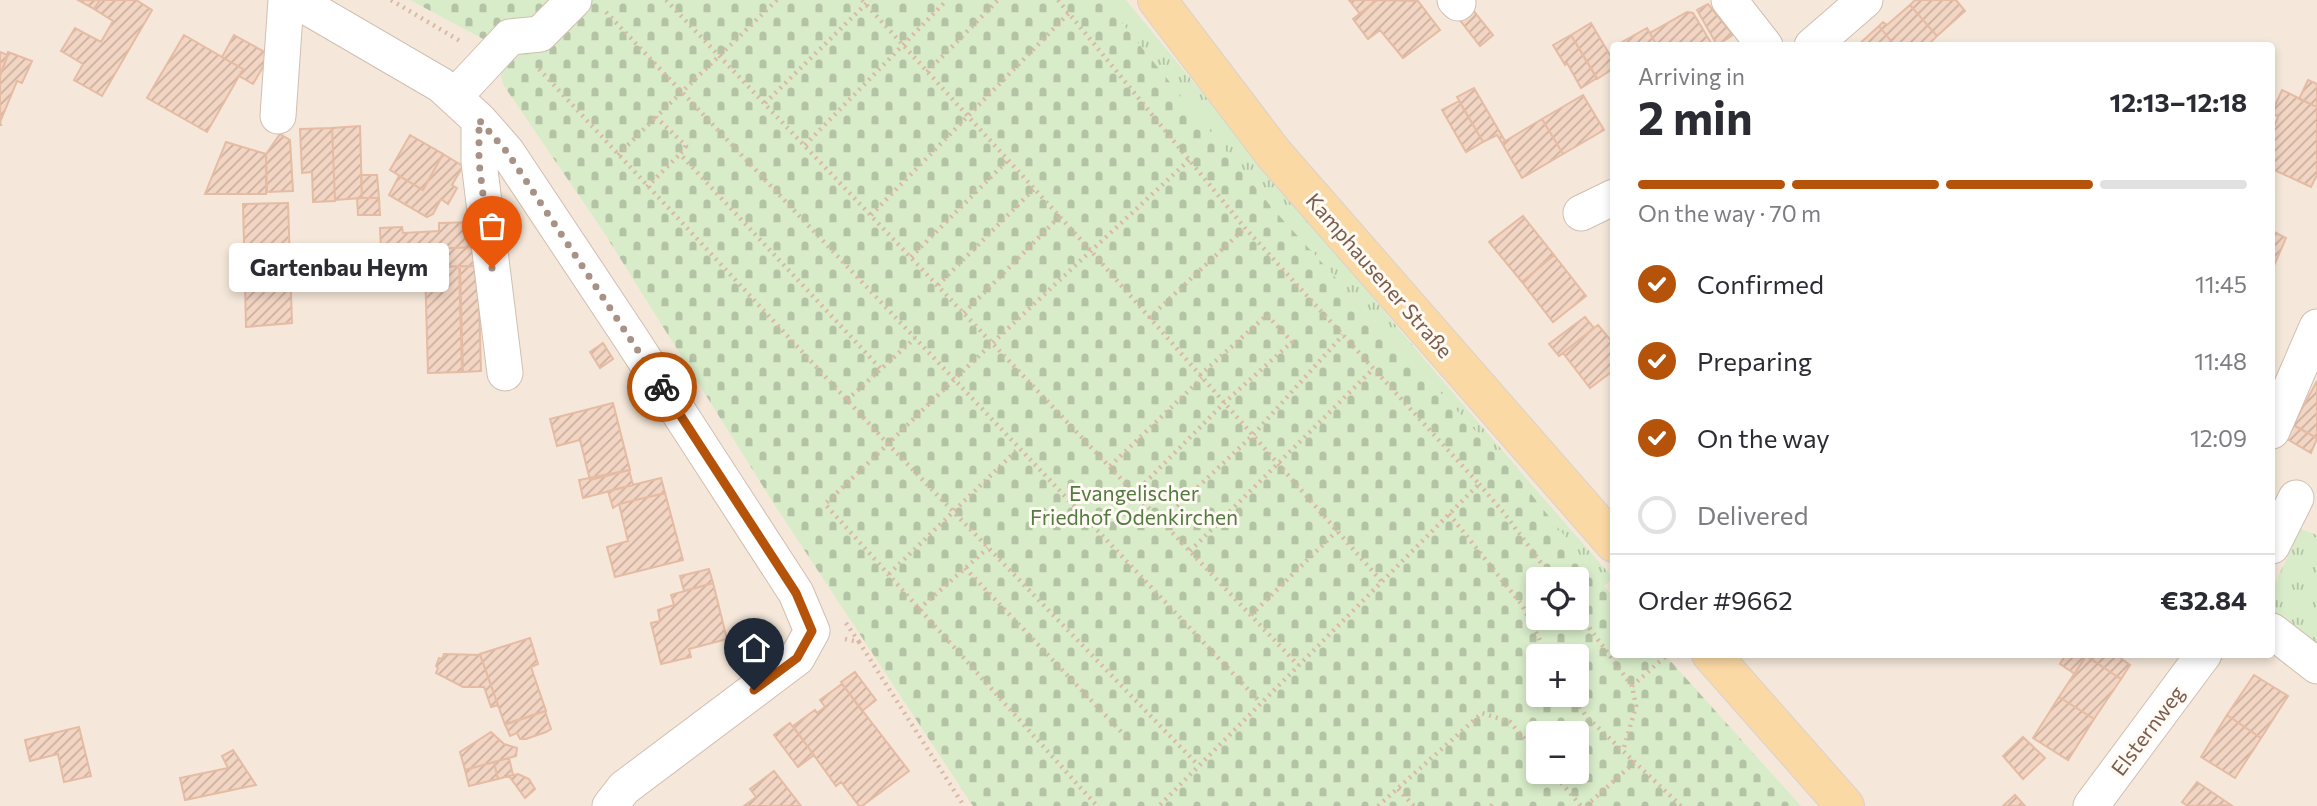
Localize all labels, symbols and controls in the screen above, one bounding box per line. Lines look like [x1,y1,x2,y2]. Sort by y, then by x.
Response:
text: Arriving in [1638,62,1745,90]
text: 12:13–12:18 [2109,86,2247,117]
text: 2 min [1638,88,1753,144]
street label: Kamphausener Straße [1302,187,1458,363]
pin [462,196,522,268]
text: On the way · 70 m [1638,199,1821,227]
icon: bag [473,207,511,245]
callout: Gartenbau Heym [230,244,450,292]
text: Gartenbau Heym [250,253,428,281]
icon: check [1638,265,1676,303]
text: Confirmed [1697,268,1824,299]
text: 11:45 [2195,270,2247,298]
icon: check [1638,342,1676,380]
text: Preparing [1697,345,1812,376]
text: 11:48 [2194,347,2247,375]
courier [627,352,697,422]
icon: bike [643,368,681,406]
icon: check [1638,419,1676,457]
text: On the way [1697,422,1830,453]
text: 12:09 [2190,424,2247,452]
park label: Evangelischer Friedhof Odenkirchen [1030,480,1238,529]
text: Delivered [1697,499,1808,530]
map controls [1526,567,1589,784]
button: locate [1526,567,1589,630]
text: Order #9662 [1638,584,1793,615]
text: €32.84 [2160,584,2247,615]
pin [724,618,784,690]
icon: home [735,629,773,667]
button: + [1526,644,1589,707]
street label: Elsternweg [2105,680,2189,780]
button: − [1526,721,1589,784]

